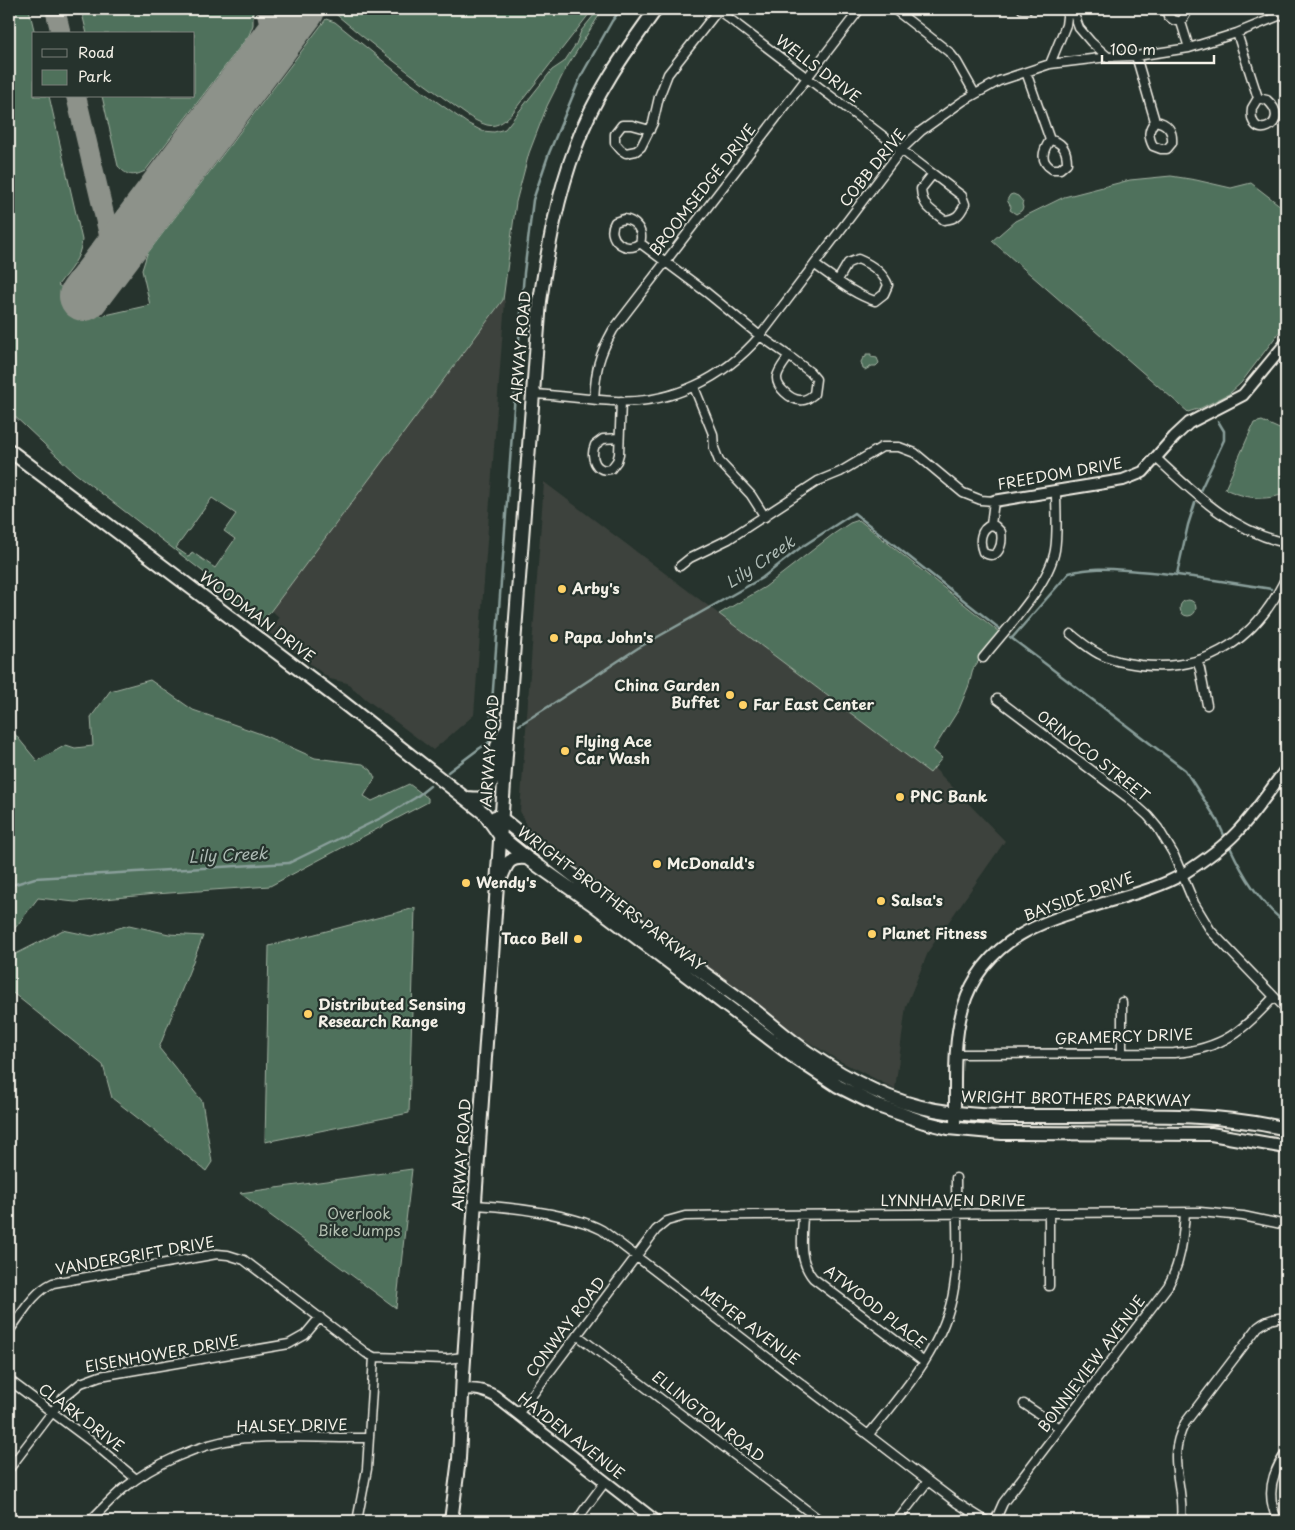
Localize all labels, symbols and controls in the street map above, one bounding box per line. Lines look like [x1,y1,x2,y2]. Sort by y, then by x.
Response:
street label: WELLS DRIVE [772,28,866,107]
legend [32,32,195,98]
scale bar [1102,32,1215,64]
text: 100 m [1110,37,1156,60]
text: Road [78,40,114,63]
text: Park [78,64,112,87]
street label: BROOMSEDGE DRIVE [643,118,761,260]
street label: COBB DRIVE [833,123,911,211]
street label: AIRWAY ROAD [503,290,536,404]
street label: FREEDOM DRIVE [995,450,1124,495]
water label: Lily Creek [720,528,800,593]
street label: WOODMAN DRIVE [195,565,321,667]
place label: Arby's [571,576,620,599]
marker: Arby's [556,583,568,595]
place label: Papa John's [564,625,653,648]
marker: Papa John's [548,632,560,644]
place label: China Garden Buffet [614,673,720,713]
marker: China Garden Buffet [724,689,736,701]
place label: Far East Center [753,692,875,715]
street label: AIRWAY ROAD [473,694,504,808]
marker: Far East Center [737,699,749,711]
street label: ORINOCO STREET [1033,703,1156,807]
place label: Flying Ace Car Wash [575,729,652,769]
marker: Flying Ace Car Wash [559,745,571,757]
place label: PNC Bank [910,784,988,807]
marker: PNC Bank [894,791,906,803]
street label: WRIGHT BROTHERS PARKWAY [513,820,711,976]
water label: Lily Creek [188,840,269,868]
place label: McDonald's [667,851,755,874]
marker: McDonald's [651,858,663,870]
street label: BAYSIDE DRIVE [1020,865,1137,926]
place label: Wendy's [476,870,536,893]
marker: Wendy's [460,877,472,889]
place label: Salsa's [891,888,943,911]
marker: Salsa's [875,895,887,907]
place label: Planet Fitness [882,921,987,944]
place label: Taco Bell [501,926,568,949]
marker: Planet Fitness [866,928,878,940]
marker: Taco Bell [572,933,584,945]
place label: Distributed Sensing Research Range [318,992,466,1032]
marker: Distributed Sensing Research Range [302,1008,314,1020]
street label: GRAMERCY DRIVE [1054,1022,1194,1049]
street label: WRIGHT BROTHERS PARKWAY [961,1084,1191,1111]
street label: AIRWAY ROAD [445,1098,476,1212]
street label: LYNNHAVEN DRIVE [880,1188,1026,1211]
park label: Overlook Bike Jumps [317,1201,401,1241]
street label: VANDERGRIFT DRIVE [53,1229,216,1280]
street label: ATWOOD PLACE [820,1259,932,1353]
street label: CONWAY ROAD [519,1271,610,1381]
street label: MEYER AVENUE [697,1280,805,1370]
street label: BONNIEVIEW AVENUE [1032,1290,1150,1436]
street label: EISENHOWER DRIVE [83,1328,240,1377]
street label: ELLINGTON ROAD [648,1364,770,1467]
street label: CLARK DRIVE [34,1377,130,1457]
street label: HAYDEN AVENUE [514,1386,630,1484]
street label: HALSEY DRIVE [236,1412,348,1437]

